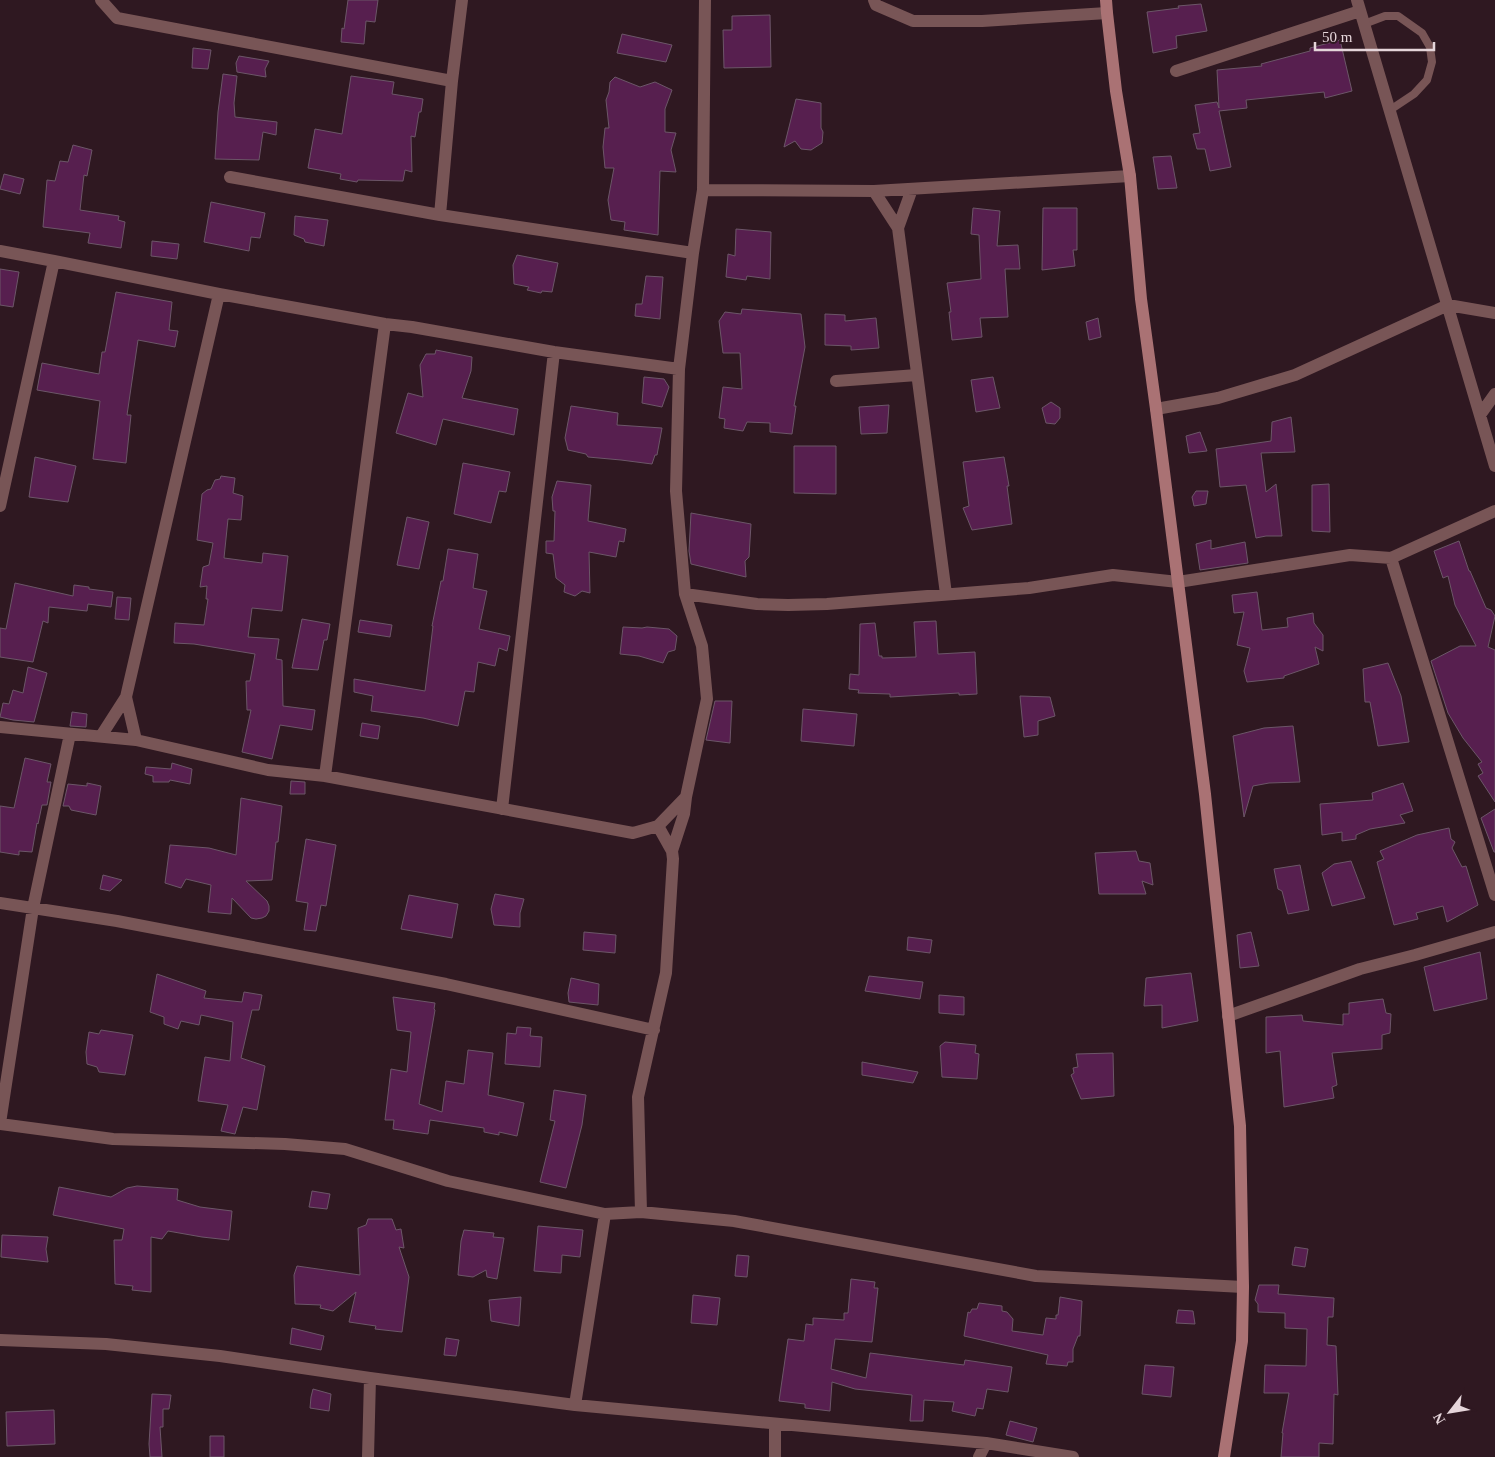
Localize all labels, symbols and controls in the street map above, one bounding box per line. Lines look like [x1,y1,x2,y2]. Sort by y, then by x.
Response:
scale bar [1315,20,1434,52]
text: 50 m [1322,29,1353,45]
north arrow [1425,1387,1475,1437]
text: N [1430,1410,1448,1427]

